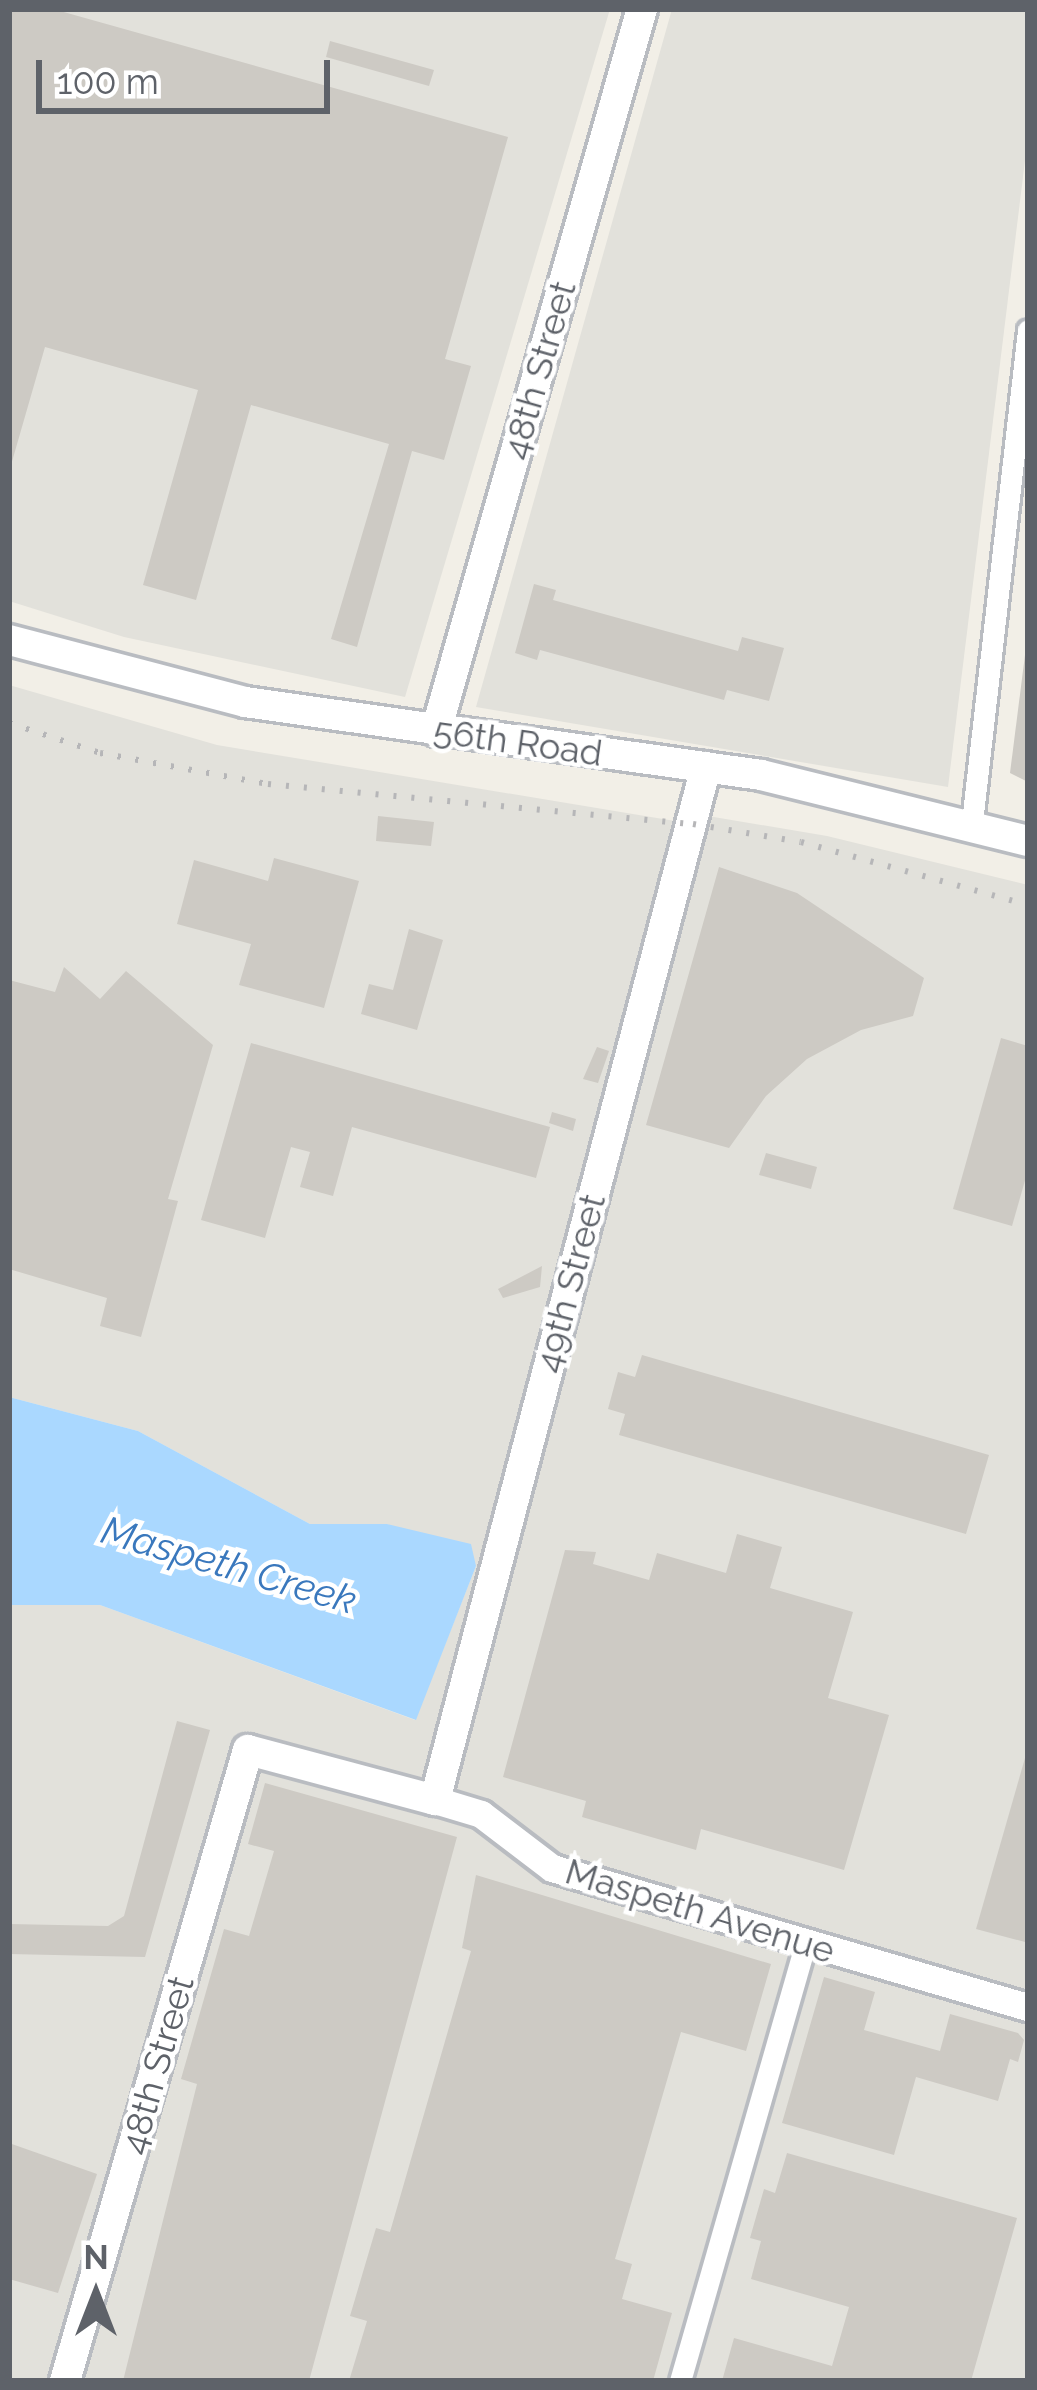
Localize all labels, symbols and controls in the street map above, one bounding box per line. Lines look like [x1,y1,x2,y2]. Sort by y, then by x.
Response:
scale bar [42,36,336,110]
text: 100 m [57,60,159,102]
street label: 48th Street [493,276,585,464]
street label: 56th Road [431,709,605,775]
street label: 49th Street [525,1189,615,1377]
water label: Maspeth Creek [96,1506,362,1624]
street label: Maspeth Avenue [560,1849,840,1973]
street label: 48th Street [111,1971,203,2159]
north arrow [36,2234,156,2354]
text: N [83,2238,109,2277]

